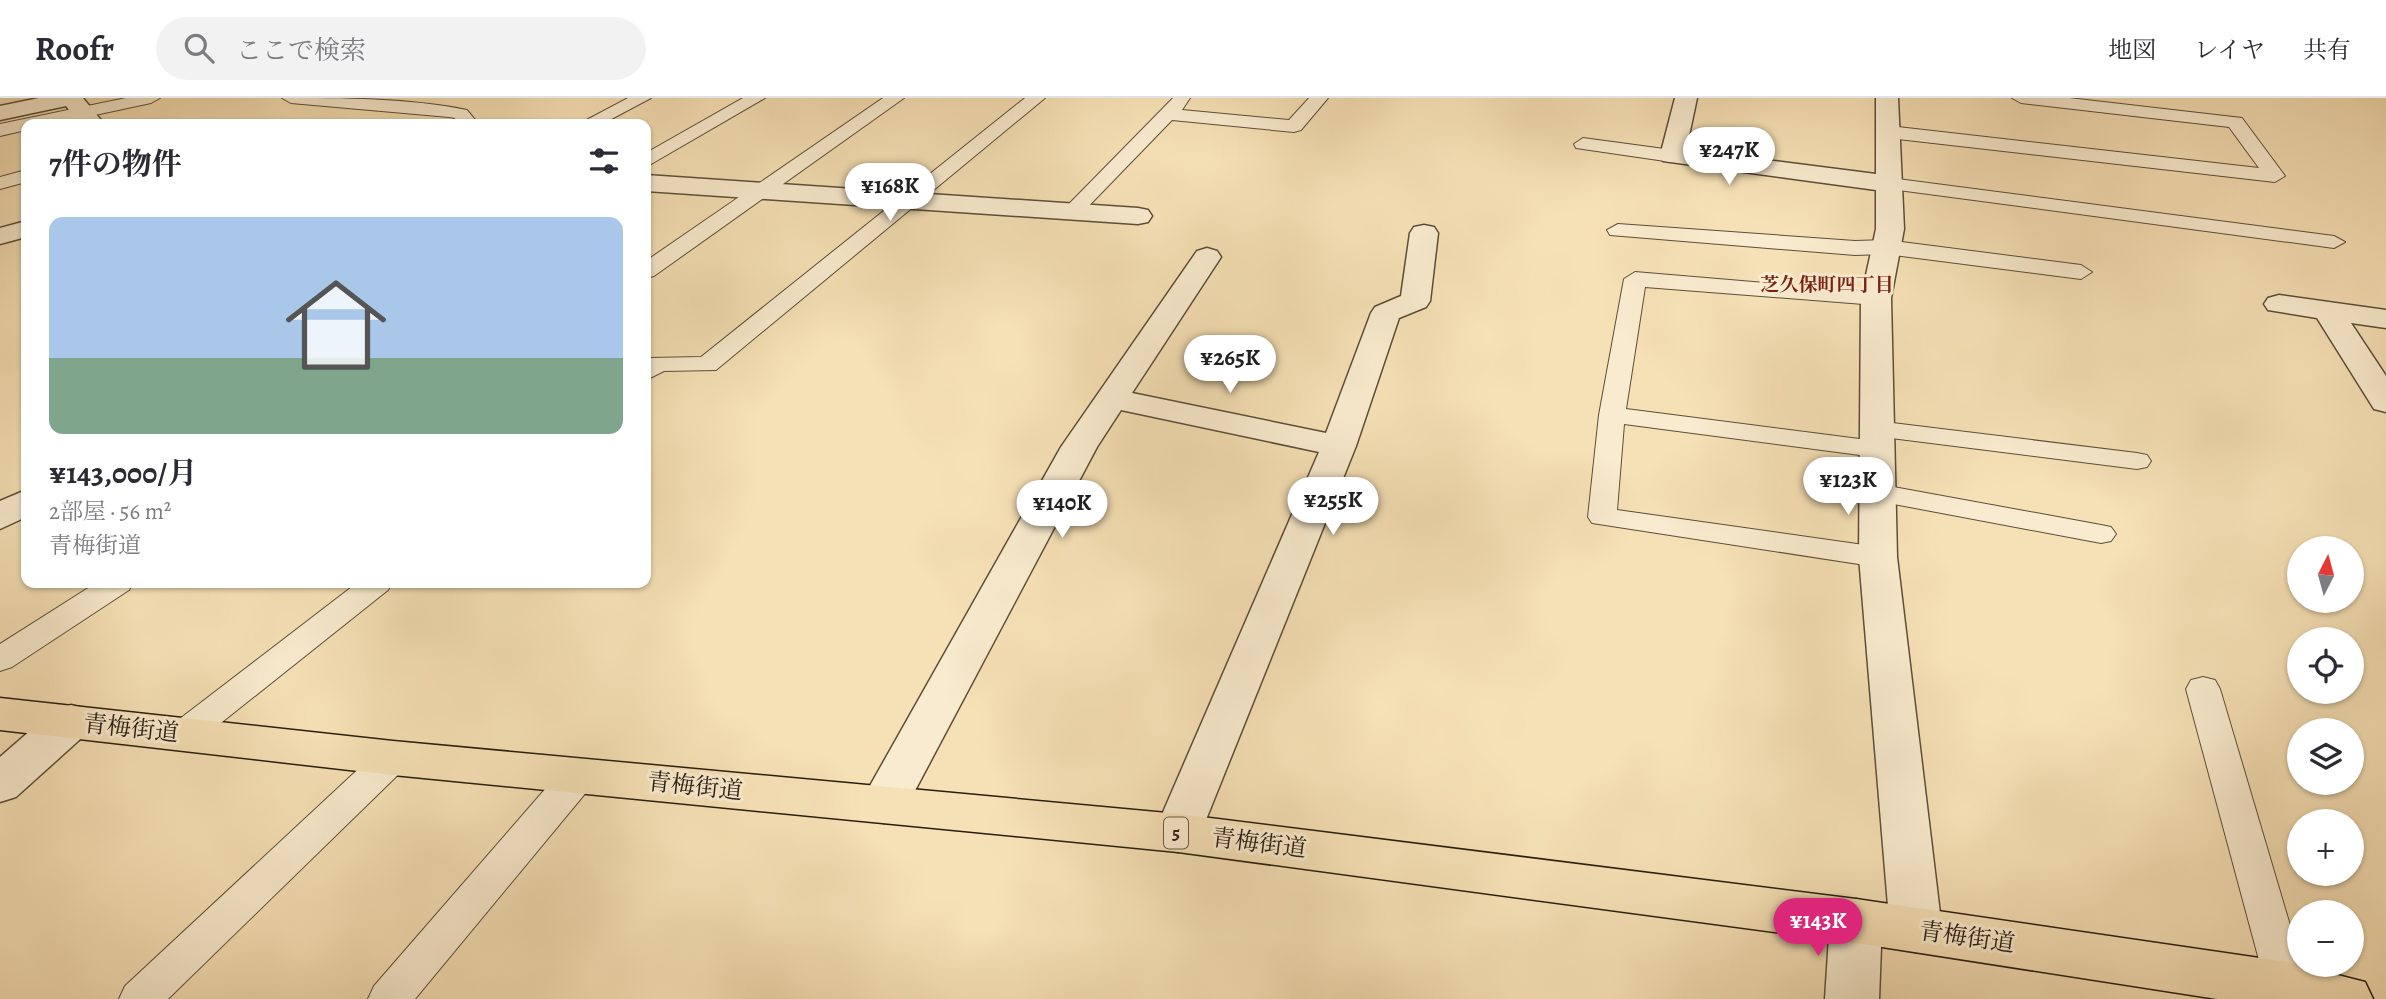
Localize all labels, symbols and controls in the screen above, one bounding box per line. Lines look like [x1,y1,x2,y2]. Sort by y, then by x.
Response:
search box [156,17,646,80]
text: Roofr [35,26,114,71]
icon: search [180,29,218,67]
text: ここで検索 [236,33,366,68]
text: 地図 [2108,34,2156,66]
text: レイヤ [2194,34,2265,66]
text: 共有 [2303,34,2351,66]
pin: ¥247K [1680,127,1778,187]
text: ¥247K [1699,134,1759,165]
icon: filters [585,142,623,180]
text: 7件の物件 [49,144,182,184]
pin: ¥168K [841,164,939,223]
text: ¥168K [861,170,919,201]
icon: home [273,262,399,388]
district label: 芝久保町四丁目 [1760,272,1894,298]
pin: ¥265K [1181,336,1279,395]
text: ¥265K [1200,342,1260,373]
text: ¥143,000/月 [49,453,197,493]
pin: ¥123K [1799,458,1897,517]
text: ¥123K [1819,464,1877,495]
pin: ¥255K [1284,478,1382,537]
pin: ¥140K [1013,480,1111,540]
text: ¥255K [1303,484,1363,515]
text: ¥140K [1033,487,1091,518]
text: 2部屋 · 56 m² [49,496,171,527]
text: 青梅街道 [49,530,141,561]
north arrow [2287,536,2364,612]
map controls [2287,536,2364,977]
button: locate [2287,627,2364,704]
street label: 青梅街道 [82,707,180,749]
button: layers [2287,718,2364,795]
street label: 青梅街道 [646,765,744,807]
button: + [2287,809,2364,886]
road number: 5 [1164,818,1188,848]
street label: 青梅街道 [1209,821,1309,865]
pin: ¥143K [1769,898,1867,958]
button: − [2287,900,2364,977]
text: ¥143K [1789,905,1847,936]
street label: 青梅街道 [1917,914,2017,960]

